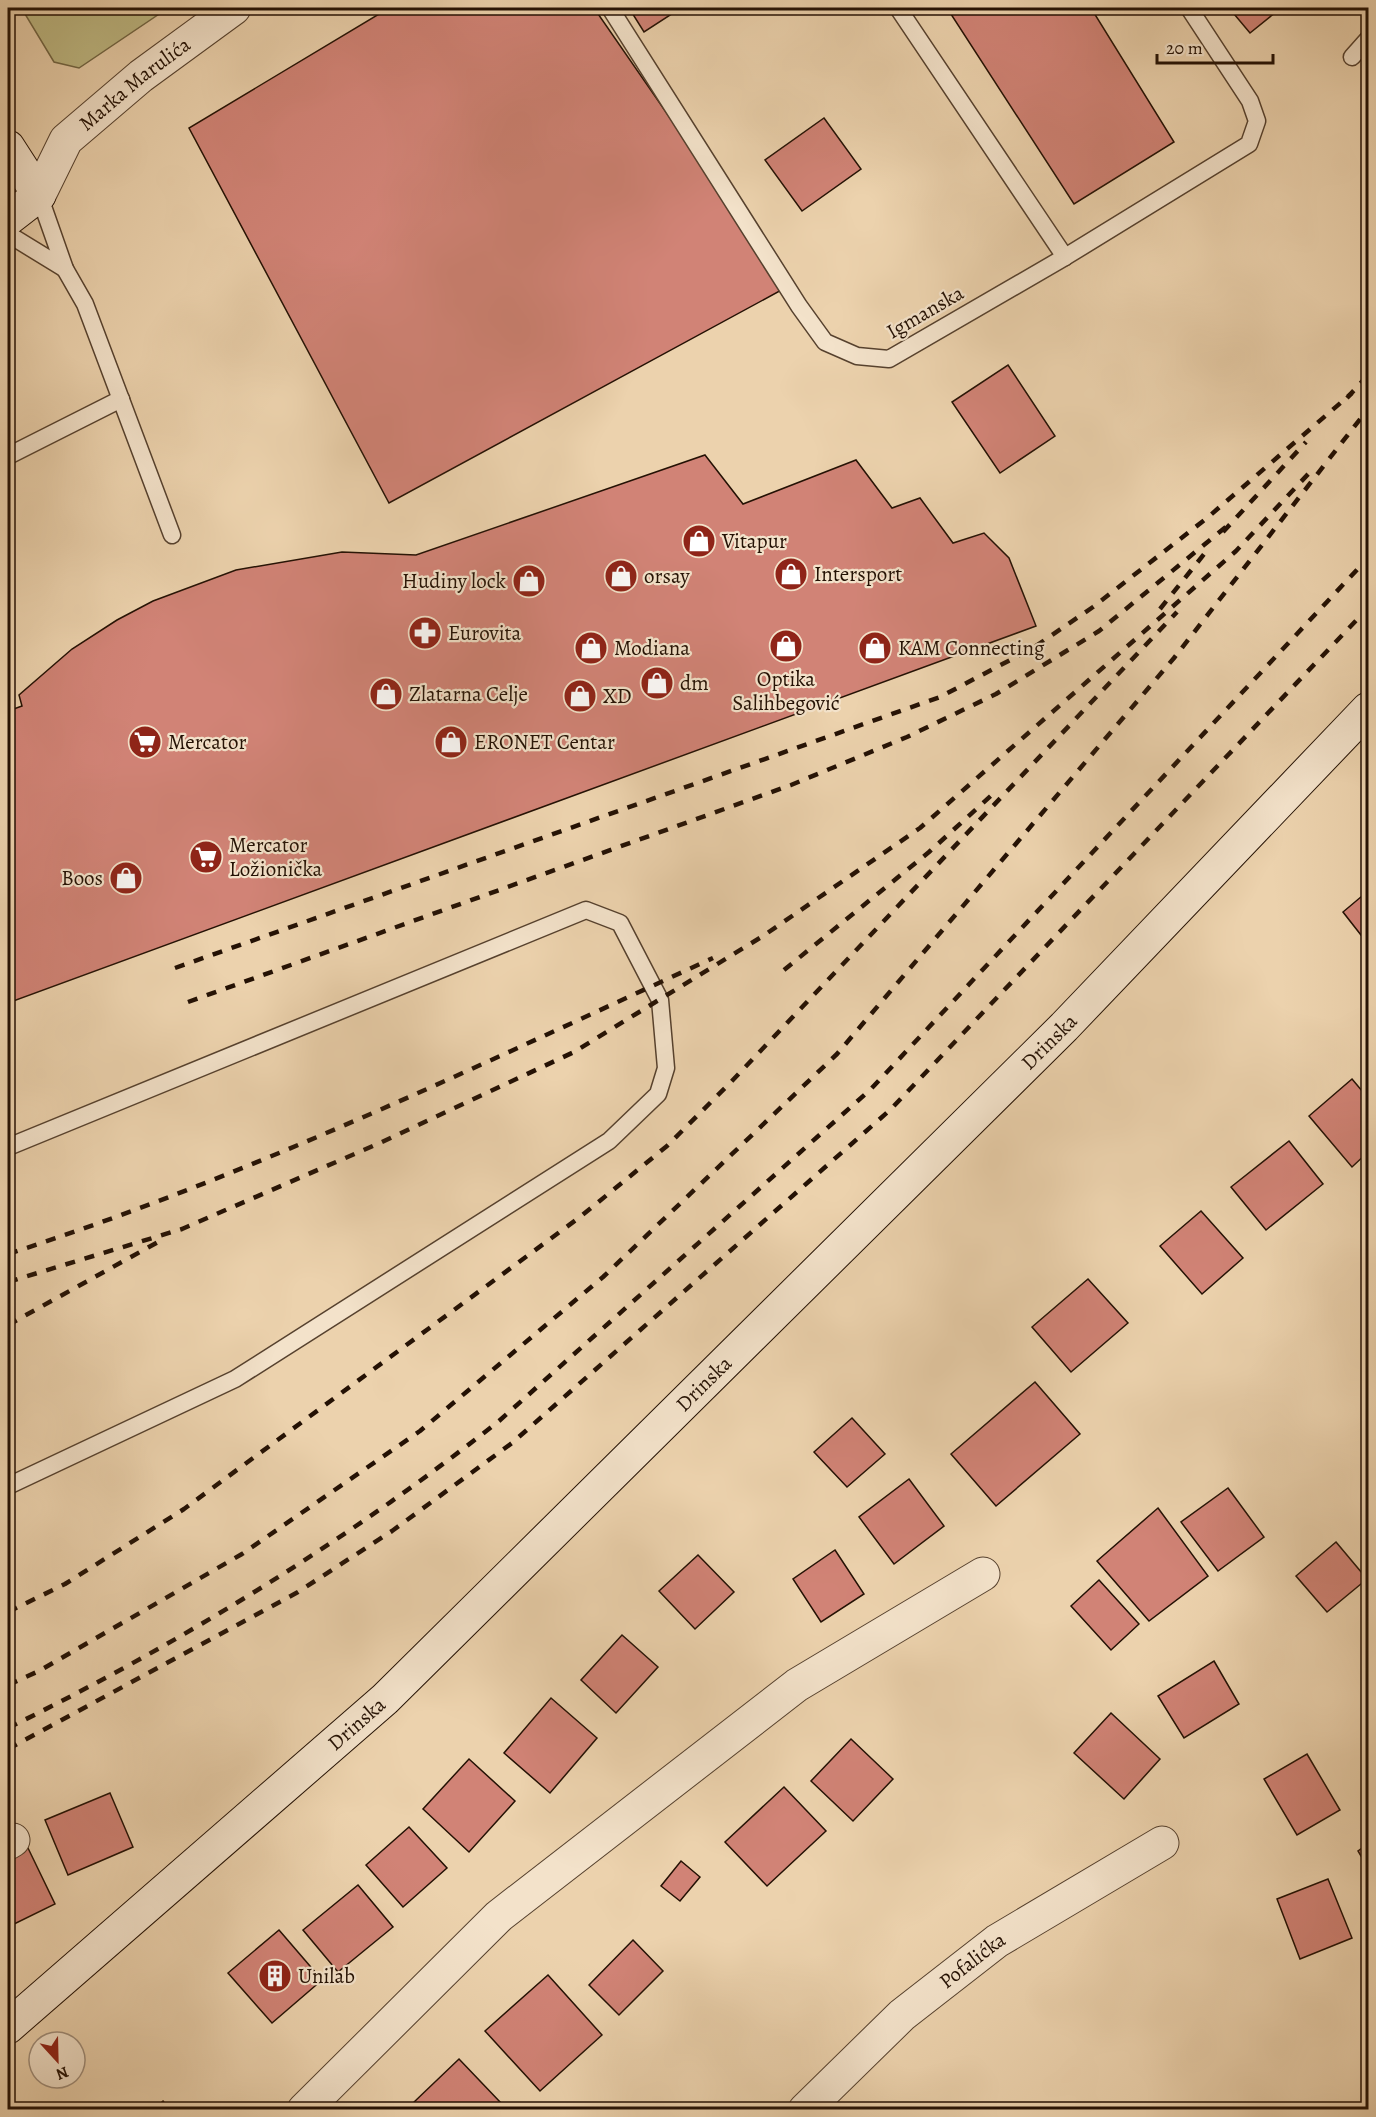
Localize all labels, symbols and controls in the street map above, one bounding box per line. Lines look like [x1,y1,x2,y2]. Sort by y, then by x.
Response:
scale bar [1157,27,1272,65]
street label: Marka Marulića [73,30,196,137]
text: 20 m [1166,36,1203,60]
street label: Igmanska [881,279,969,345]
shop icon: Vitapur [681,523,717,559]
place label: Vitapur [721,527,787,555]
shop icon: Intersport [773,556,809,592]
shop icon: orsay [603,558,639,594]
place label: Intersport [814,560,902,588]
place label: orsay [644,562,690,590]
shop icon: Hudiny lock [511,563,547,599]
place label: Hudiny lock [402,567,507,595]
pharmacy icon: Eurovita [407,615,443,651]
place label: Eurovita [448,619,522,647]
shop icon: Optika Salihbegović [768,628,804,664]
shop icon: Modiana [573,630,609,666]
shop icon: KAM Connecting [857,630,893,666]
place label: Modiana [614,634,690,662]
place label: KAM Connecting [898,634,1045,662]
shop icon: dm [639,665,675,701]
place label: Optika Salihbegović [732,665,840,717]
place label: dm [680,669,709,697]
shop icon: Zlatarna Celje [368,676,404,712]
shop icon: XD [562,678,598,714]
place label: Zlatarna Celje [409,680,528,708]
place label: XD [603,682,632,710]
supermarket icon: Mercator [127,724,163,760]
shop icon: ERONET Centar [433,724,469,760]
place label: Mercator [168,728,247,756]
place label: ERONET Centar [474,728,615,756]
place label: Mercator Ložionička [229,831,322,883]
supermarket icon: Mercator Ložionička [188,839,224,875]
shop icon: Boos [108,860,144,896]
place label: Boos [61,864,103,892]
street label: Drinska [1015,1008,1083,1076]
street label: Drinska [669,1349,738,1418]
street label: Drinska [322,1691,392,1757]
street label: Pofalićka [933,1925,1011,1995]
building icon: Unilab [257,1958,293,1994]
place label: Unilab [298,1962,355,1990]
north arrow [27,2030,87,2090]
text: N [52,2061,72,2085]

